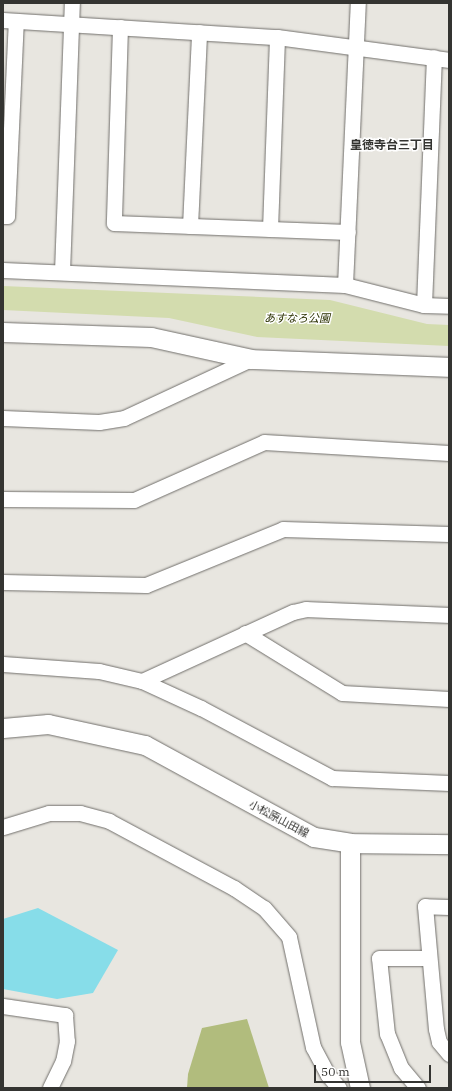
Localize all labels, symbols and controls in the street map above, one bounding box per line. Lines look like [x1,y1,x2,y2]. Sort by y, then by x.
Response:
district label: 皇徳寺台三丁目 [350,138,434,152]
park label: あすなろ公園 [264,311,330,325]
street label: 小松原山田線 [247,798,311,840]
scale bar [316,1057,433,1083]
text: 50 m [321,1064,350,1079]

